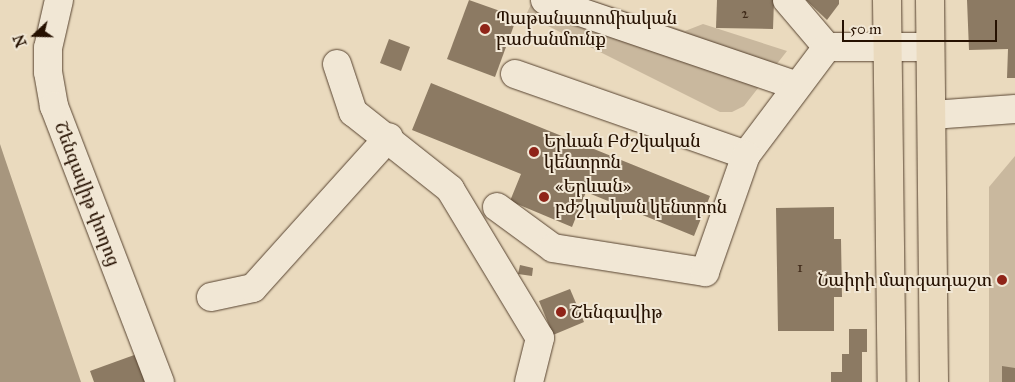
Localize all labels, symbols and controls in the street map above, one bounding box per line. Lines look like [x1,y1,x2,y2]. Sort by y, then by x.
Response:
house number: 2 [741,5,749,23]
place label: Պաթանատոմիական բաժանմունք [496,8,677,50]
north arrow [10,10,60,60]
scale bar [845,10,1000,42]
text: 50 m [850,20,882,38]
marker: Պաթանատոմիական բաժանմունք [478,22,492,36]
text: N [10,32,31,49]
street label: Շենգավիթ փողոց [50,119,124,269]
place label: Երևան Բժշկական կենտրոն [544,131,701,173]
marker: Երևան Բժշկական կենտրոն [528,146,540,158]
place label: «Երևան» բժշկական կենտրոն [555,176,727,218]
marker: «Երևան» բժշկական կենտրոն [537,190,551,204]
house number: 1 [797,259,803,277]
place label: Նաիրի մարզադաշտ [817,269,992,291]
marker: Նաիրի մարզադաշտ [996,274,1008,286]
place label: Շենգավիթ [571,301,663,323]
marker: Շենգավիթ [555,306,567,318]

